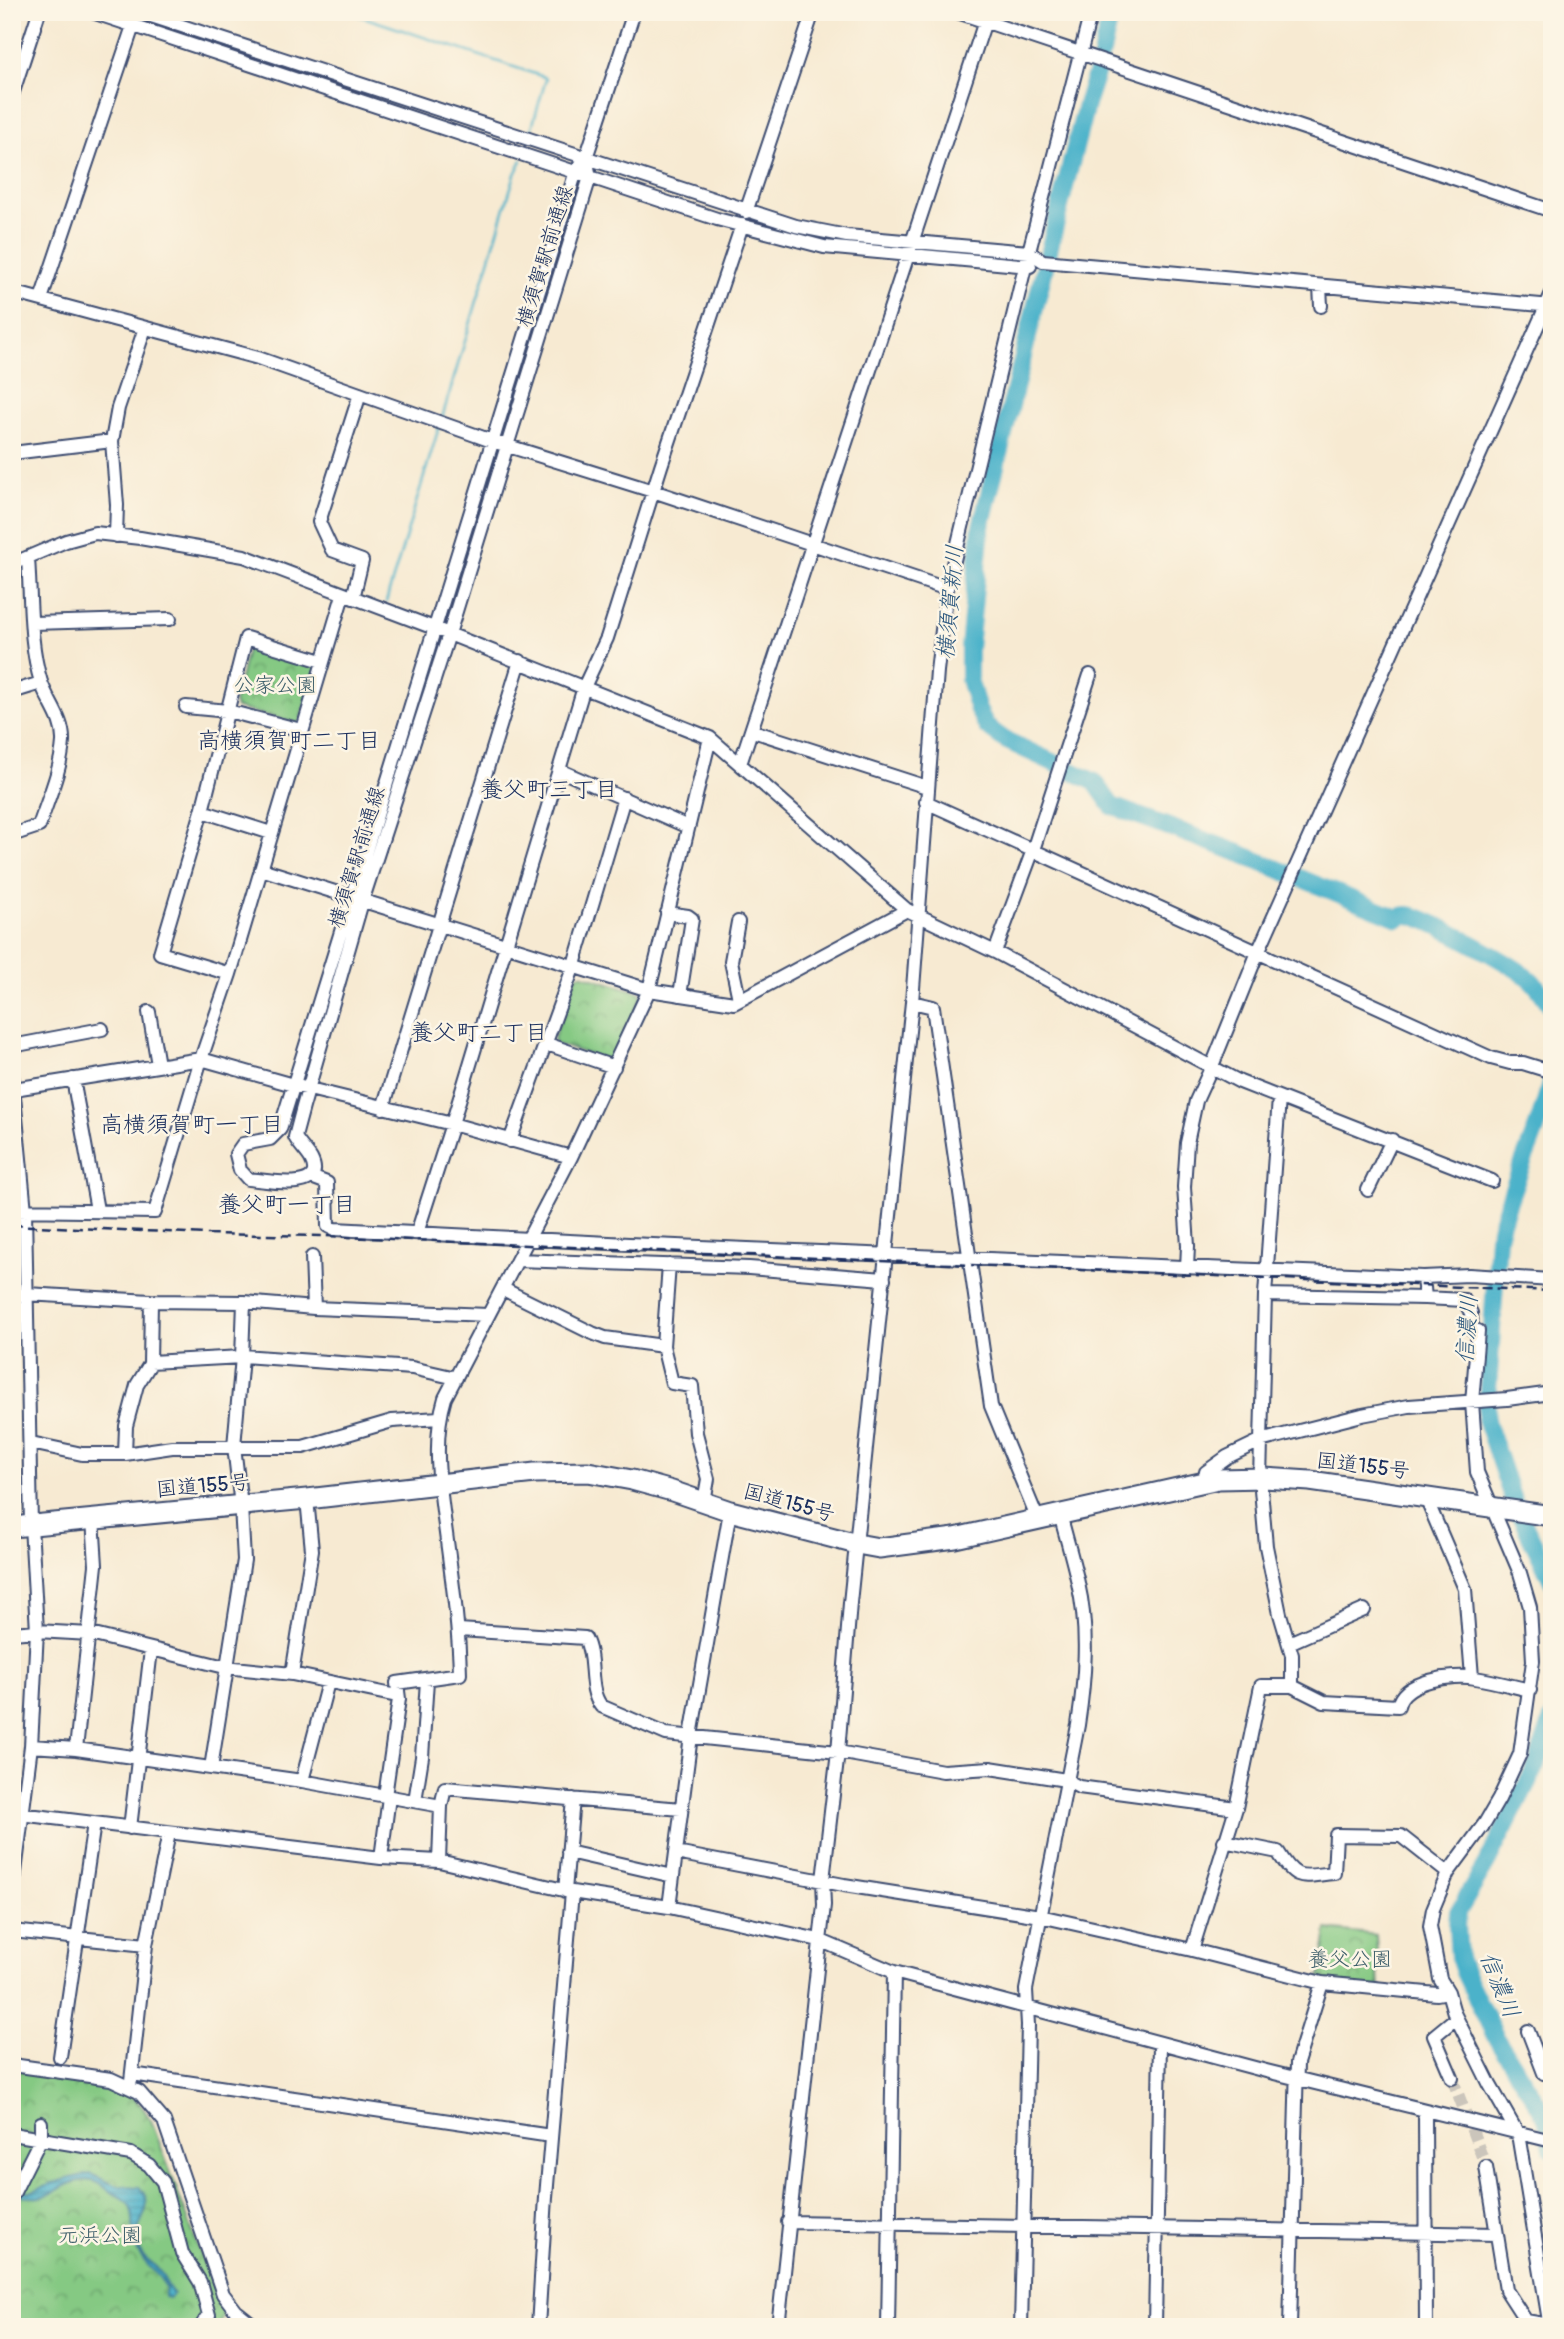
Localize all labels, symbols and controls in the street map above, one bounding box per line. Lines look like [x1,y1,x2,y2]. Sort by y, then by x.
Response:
street label: 横須賀駅前通線 [511,182,579,330]
water label: 横須賀新川 [931,543,969,661]
park label: 公家公園 [233,672,317,699]
district label: 高横須賀町二丁目 [197,726,381,755]
district label: 養父町三丁目 [480,775,618,804]
street label: 横須賀駅前通線 [323,783,391,931]
district label: 養父町二丁目 [410,1018,548,1047]
district label: 高横須賀町一丁目 [100,1110,284,1139]
district label: 養父町一丁目 [218,1190,356,1219]
water label: 信濃川 [1450,1294,1484,1364]
street label: 国道155号 [1315,1447,1411,1485]
street label: 国道155号 [155,1468,251,1504]
street label: 国道155号 [740,1478,838,1528]
park label: 養父公園 [1308,1946,1392,1973]
water label: 信濃川 [1474,1948,1526,2022]
park label: 元浜公園 [58,2222,142,2249]

